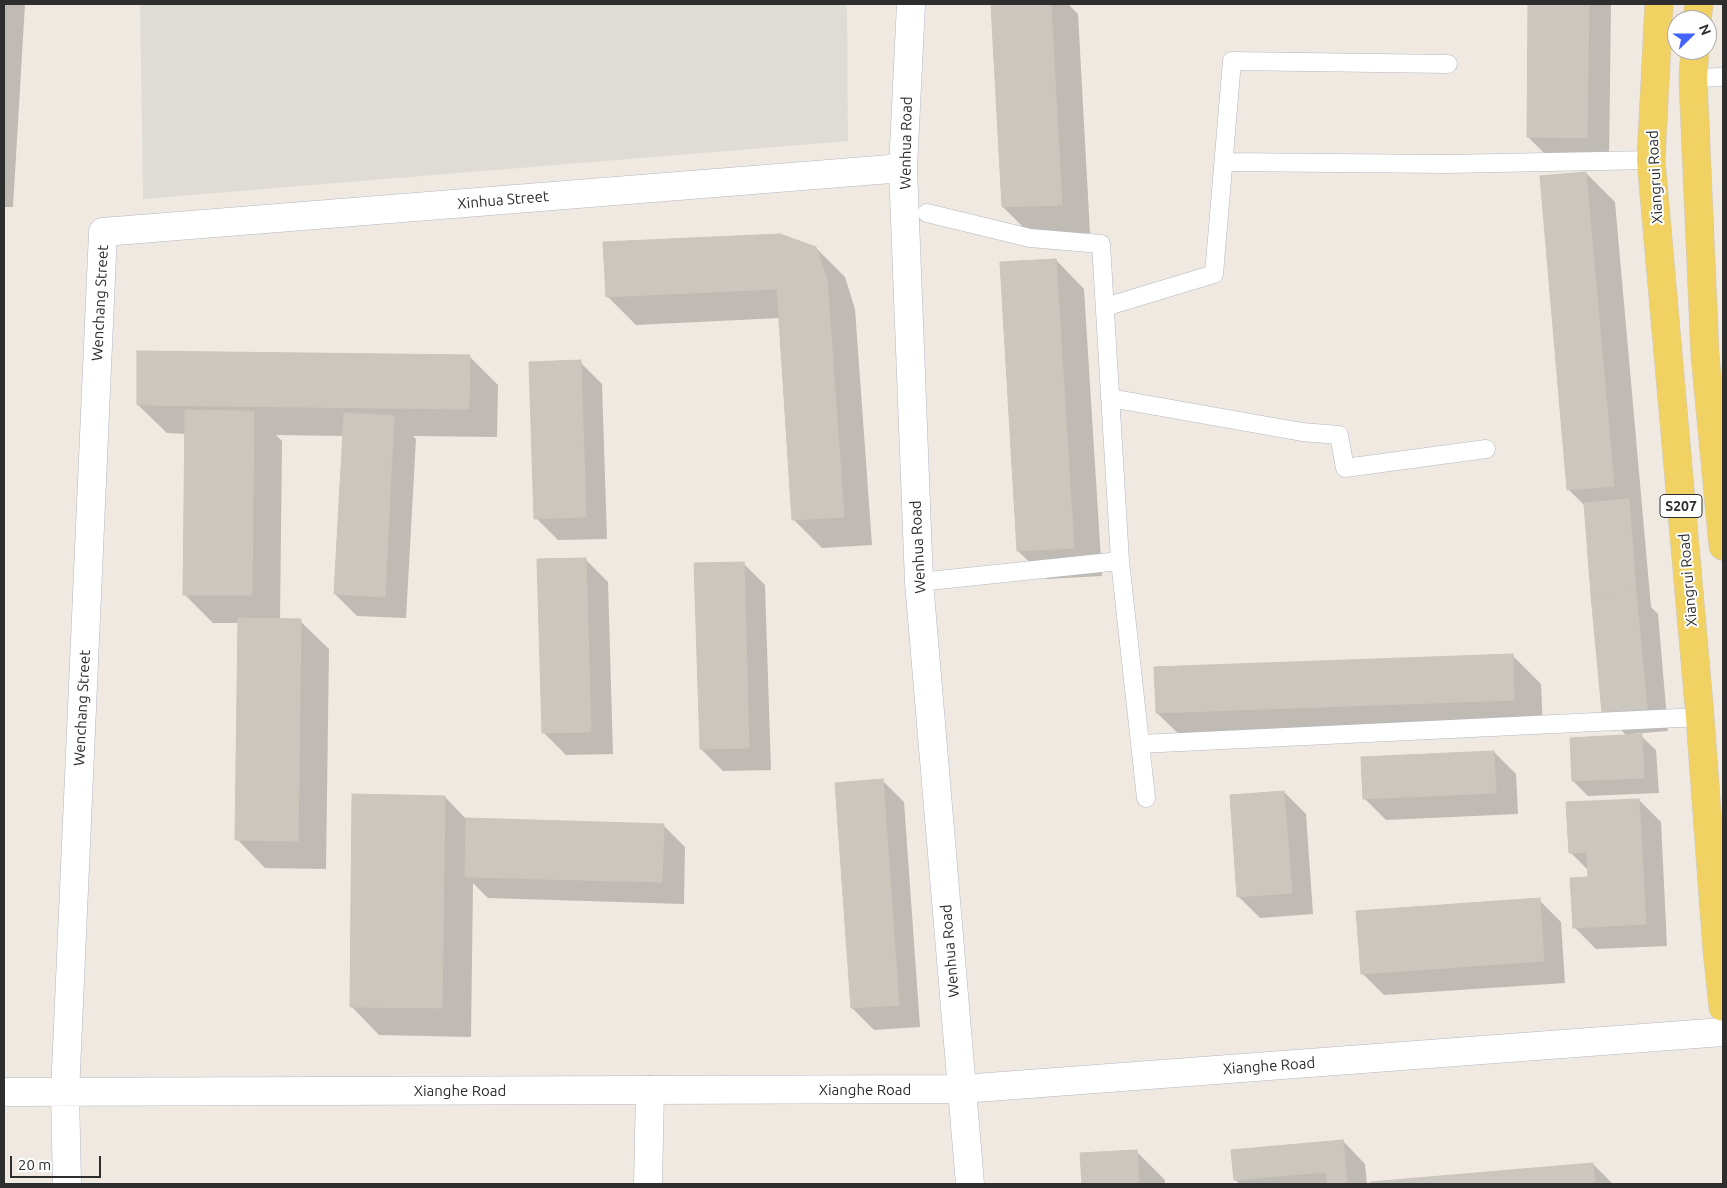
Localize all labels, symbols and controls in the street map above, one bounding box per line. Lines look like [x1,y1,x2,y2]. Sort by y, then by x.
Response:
north arrow [1667,10,1717,60]
text: N [1696,22,1714,38]
street label: Wenhua Road [896,96,916,190]
street label: Xiangrui Road [1644,130,1666,224]
street label: Xinhua Street [457,187,549,213]
street label: Wenchang Street [88,244,112,362]
road number: S207 [1660,494,1702,518]
street label: Wenhua Road [907,500,929,594]
street label: Xiangrui Road [1675,533,1701,627]
street label: Wenchang Street [70,649,94,767]
street label: Wenhua Road [937,904,963,998]
street label: Xianghe Road [1222,1054,1316,1078]
street label: Xianghe Road [819,1081,911,1099]
street label: Xianghe Road [414,1082,506,1100]
scale bar [12,1146,104,1178]
text: 20 m [18,1156,51,1173]

